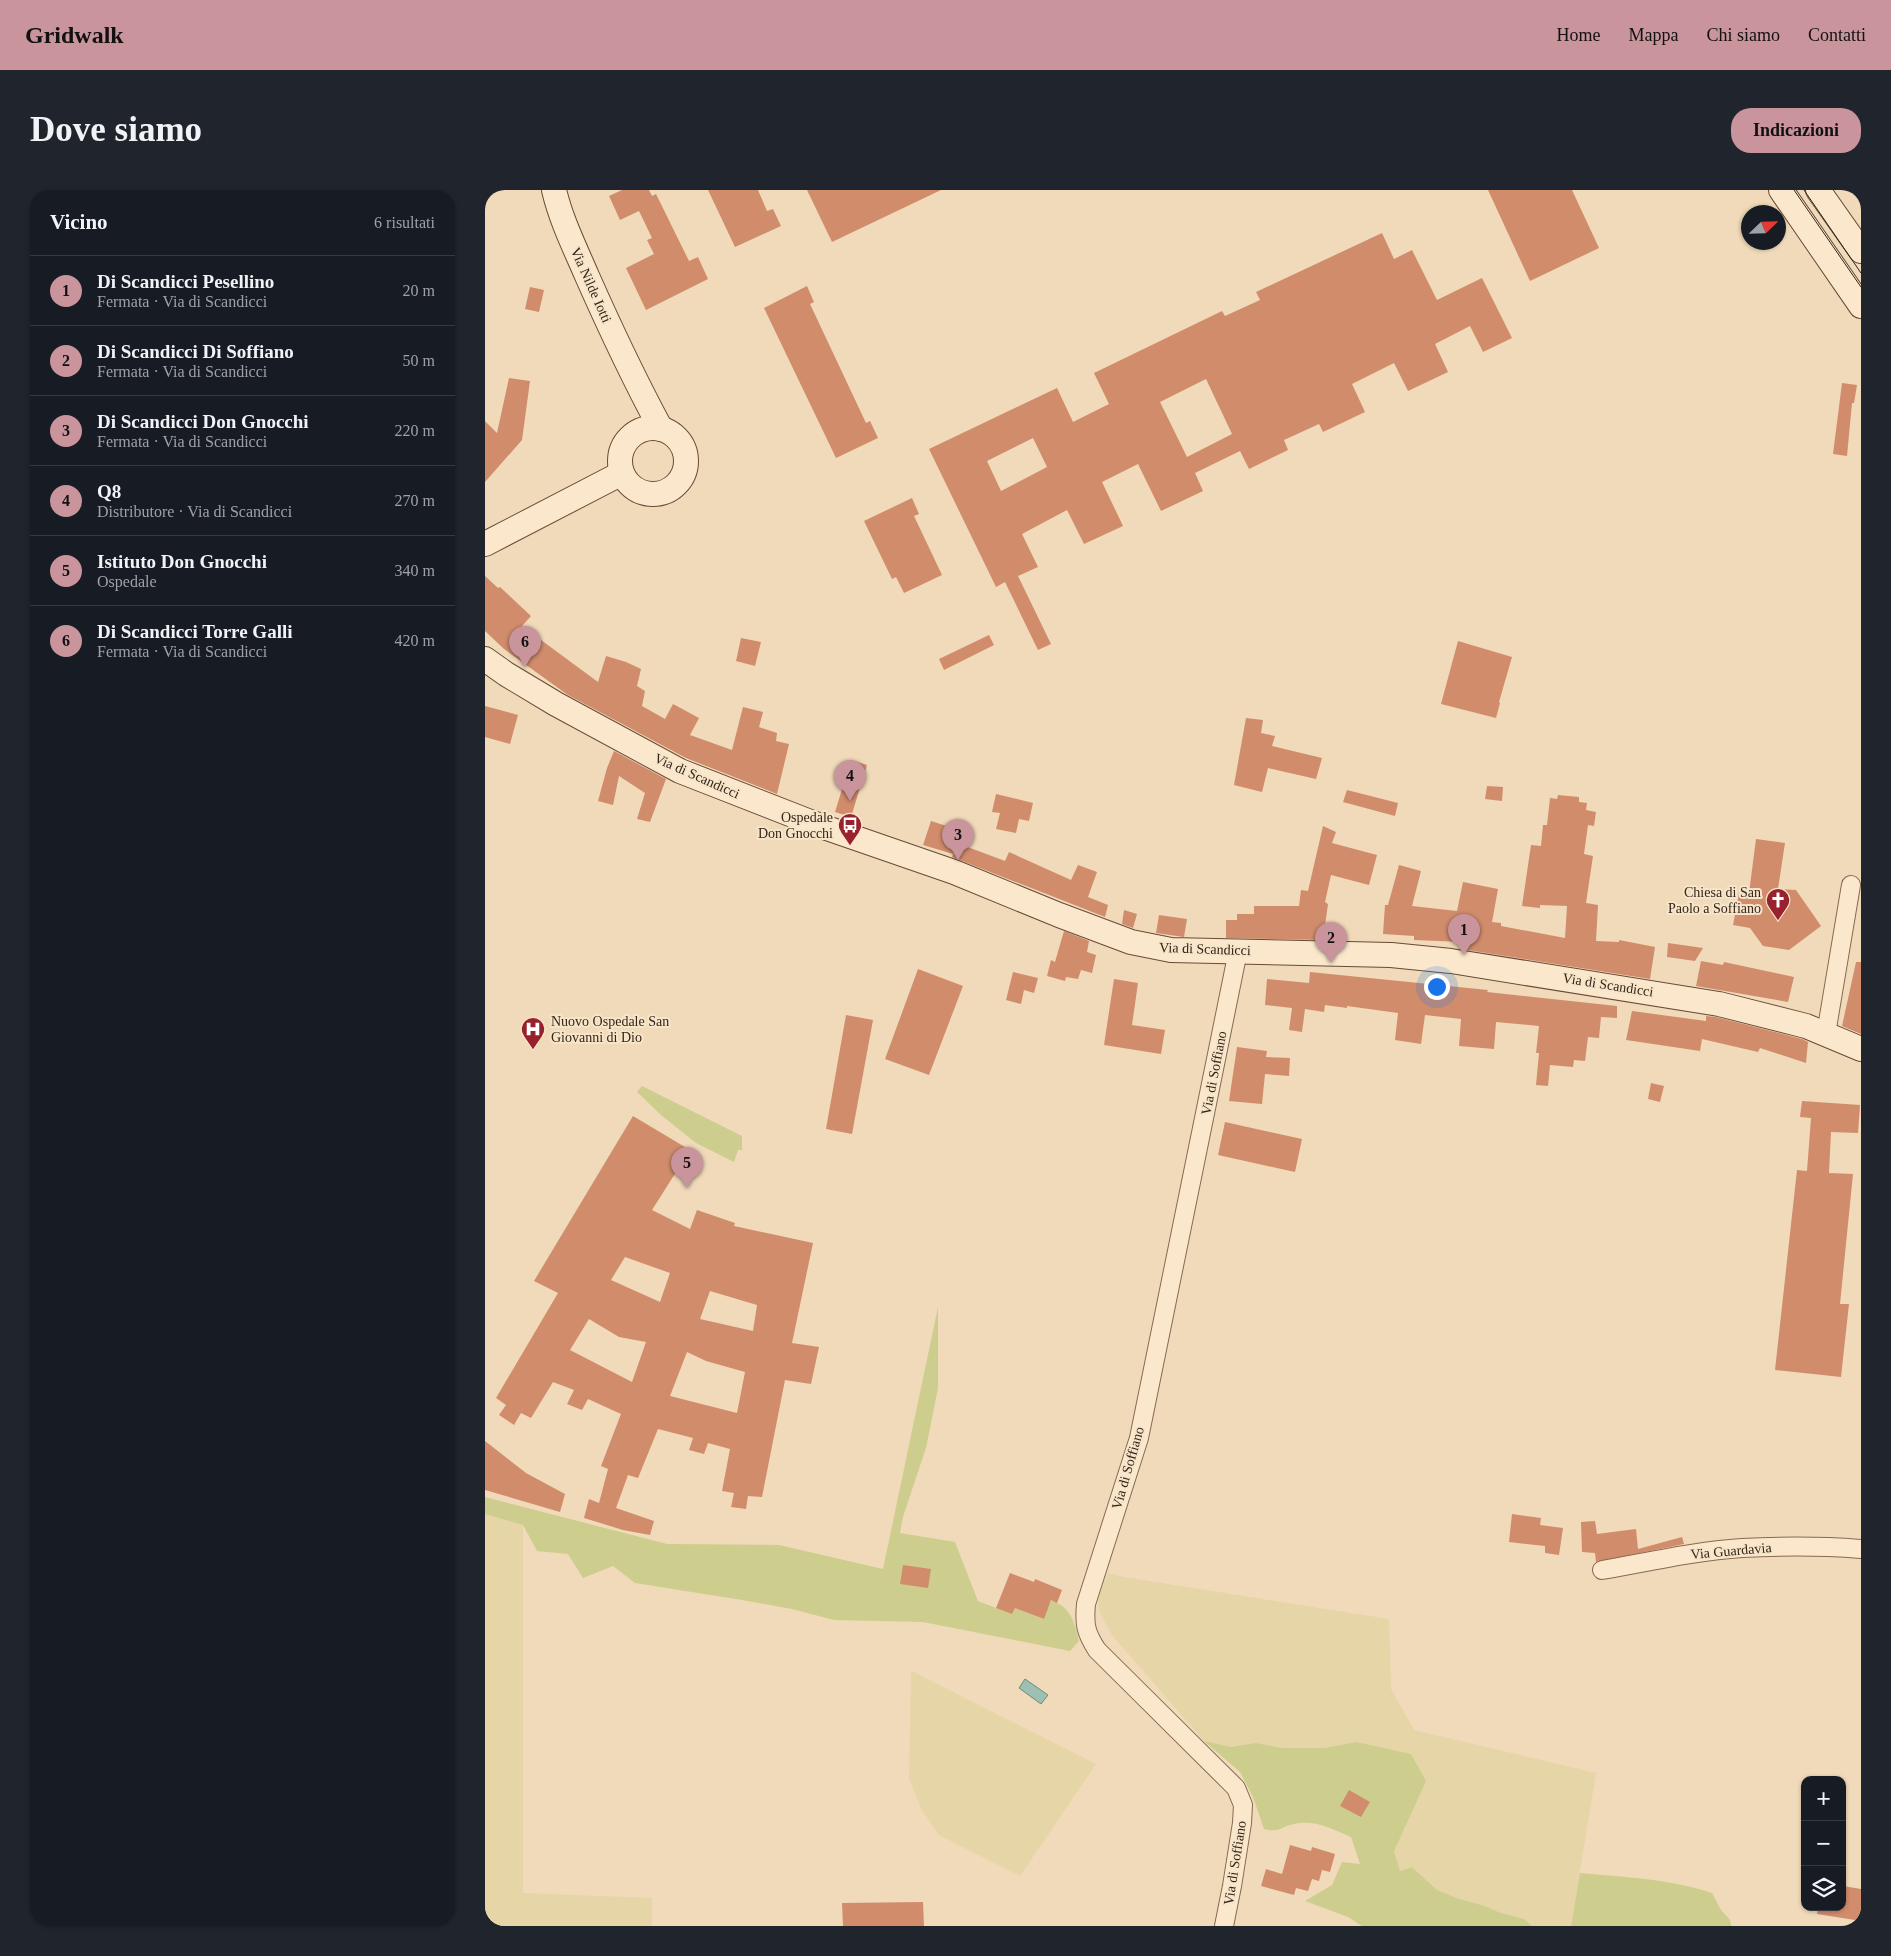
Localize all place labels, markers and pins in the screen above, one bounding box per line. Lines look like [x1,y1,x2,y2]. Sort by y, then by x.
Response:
pin: 6 [509,626,541,667]
pin: 4 [834,760,866,801]
place label: Ospedale Don Gnocchi [758,810,833,841]
bus stop icon: Ospedale Don Gnocchi [837,812,863,846]
pin: 3 [942,819,974,860]
place label: Chiesa di San Paolo a Soffiano [1668,885,1761,916]
church icon: Chiesa di San Paolo a Soffiano [1765,887,1791,921]
pin: 1 [1448,914,1480,955]
pin: 2 [1315,922,1347,963]
place label: Nuovo Ospedale San Giovanni di Dio [551,1014,669,1045]
hospital icon: Nuovo Ospedale San Giovanni di Dio [520,1016,546,1050]
pin: 5 [671,1147,703,1188]

